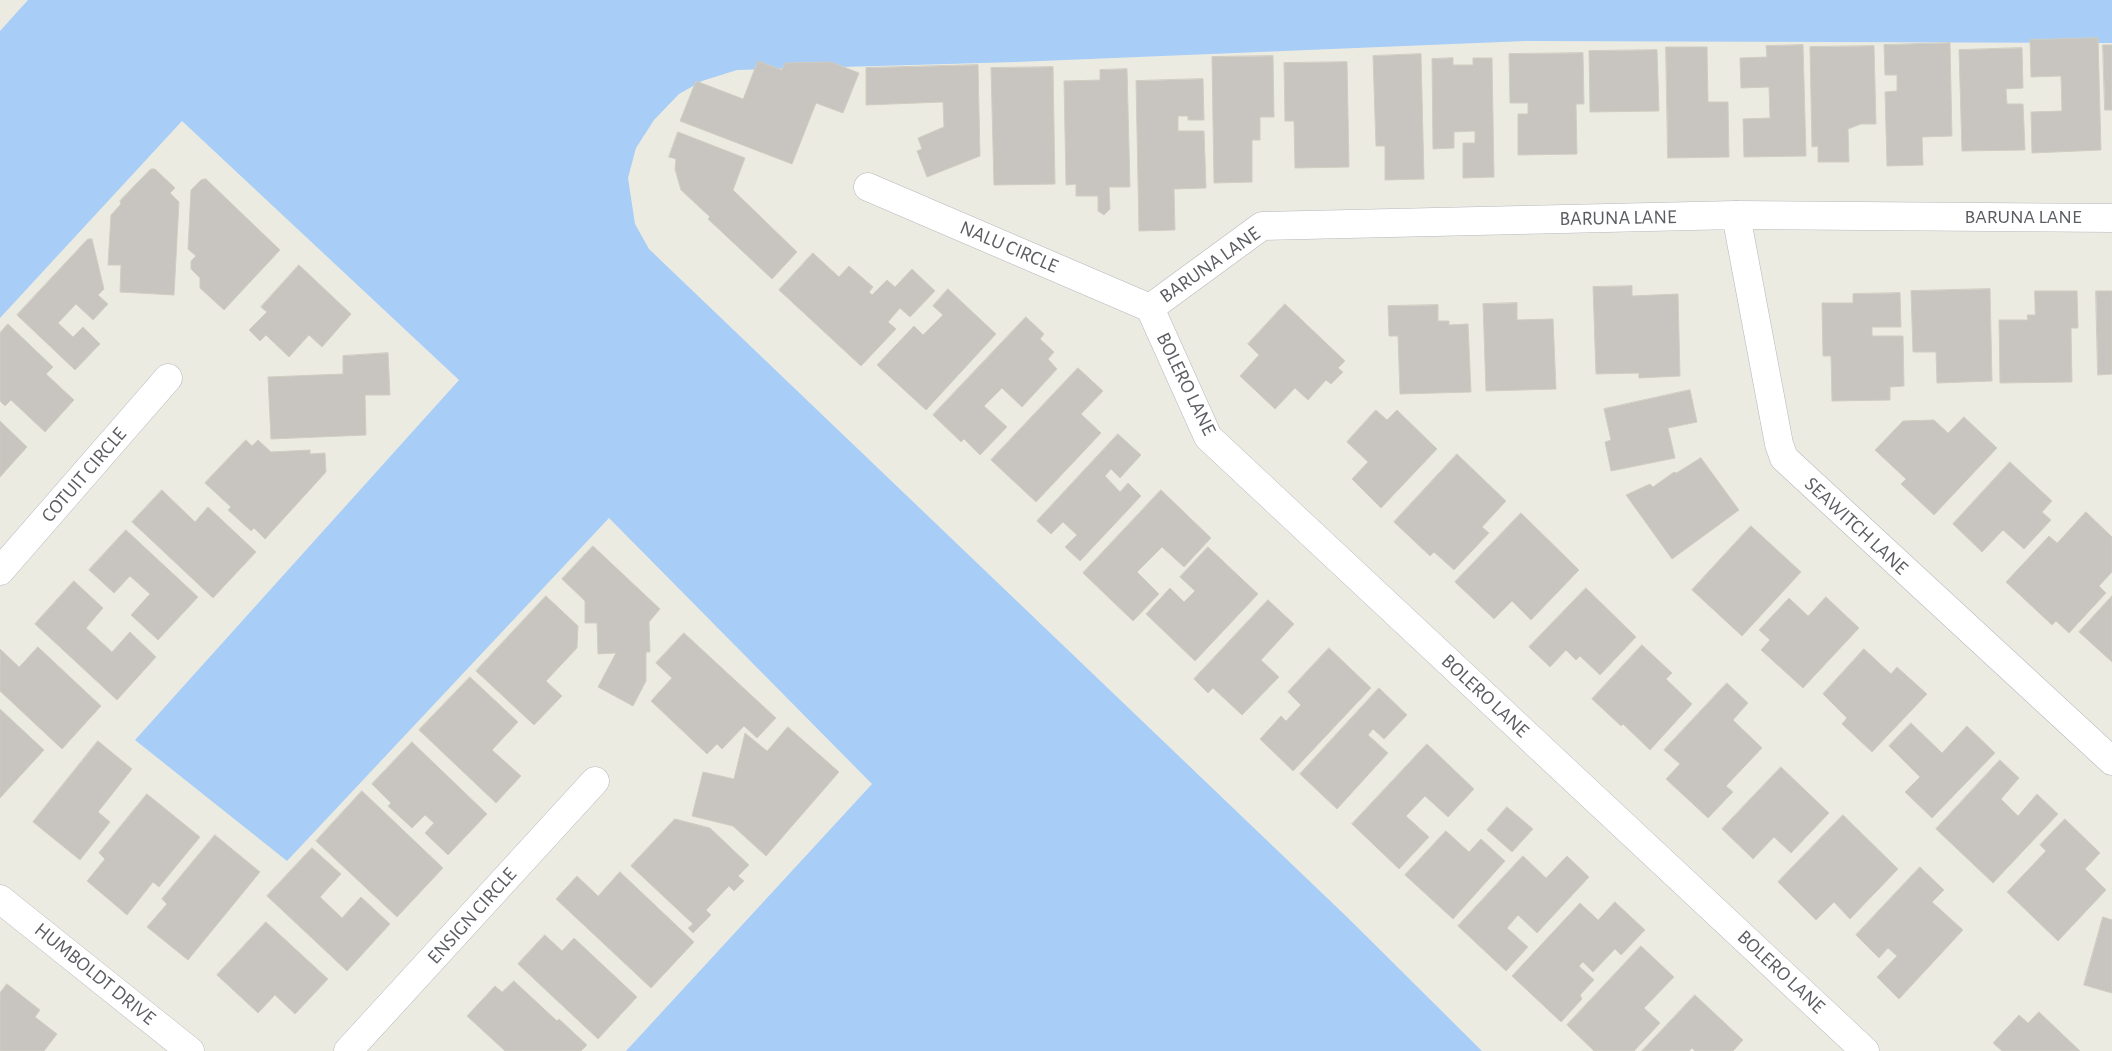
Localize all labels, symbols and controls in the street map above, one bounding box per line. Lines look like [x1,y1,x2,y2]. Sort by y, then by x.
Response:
street label: BARUNA LANE [1559,205,1677,231]
street label: BARUNA LANE [1964,205,2082,229]
street label: NALU CIRCLE [956,216,1062,278]
street label: BARUNA LANE [1155,222,1265,308]
street label: BOLERO LANE [1151,329,1221,439]
street label: COTUIT CIRCLE [36,423,132,527]
street label: SEAWITCH LANE [1799,472,1913,580]
street label: BOLERO LANE [1436,649,1534,743]
street label: ENSIGN CIRCLE [422,863,522,969]
street label: HUMBOLDT DRIVE [30,918,160,1030]
street label: BOLERO LANE [1732,925,1830,1019]

